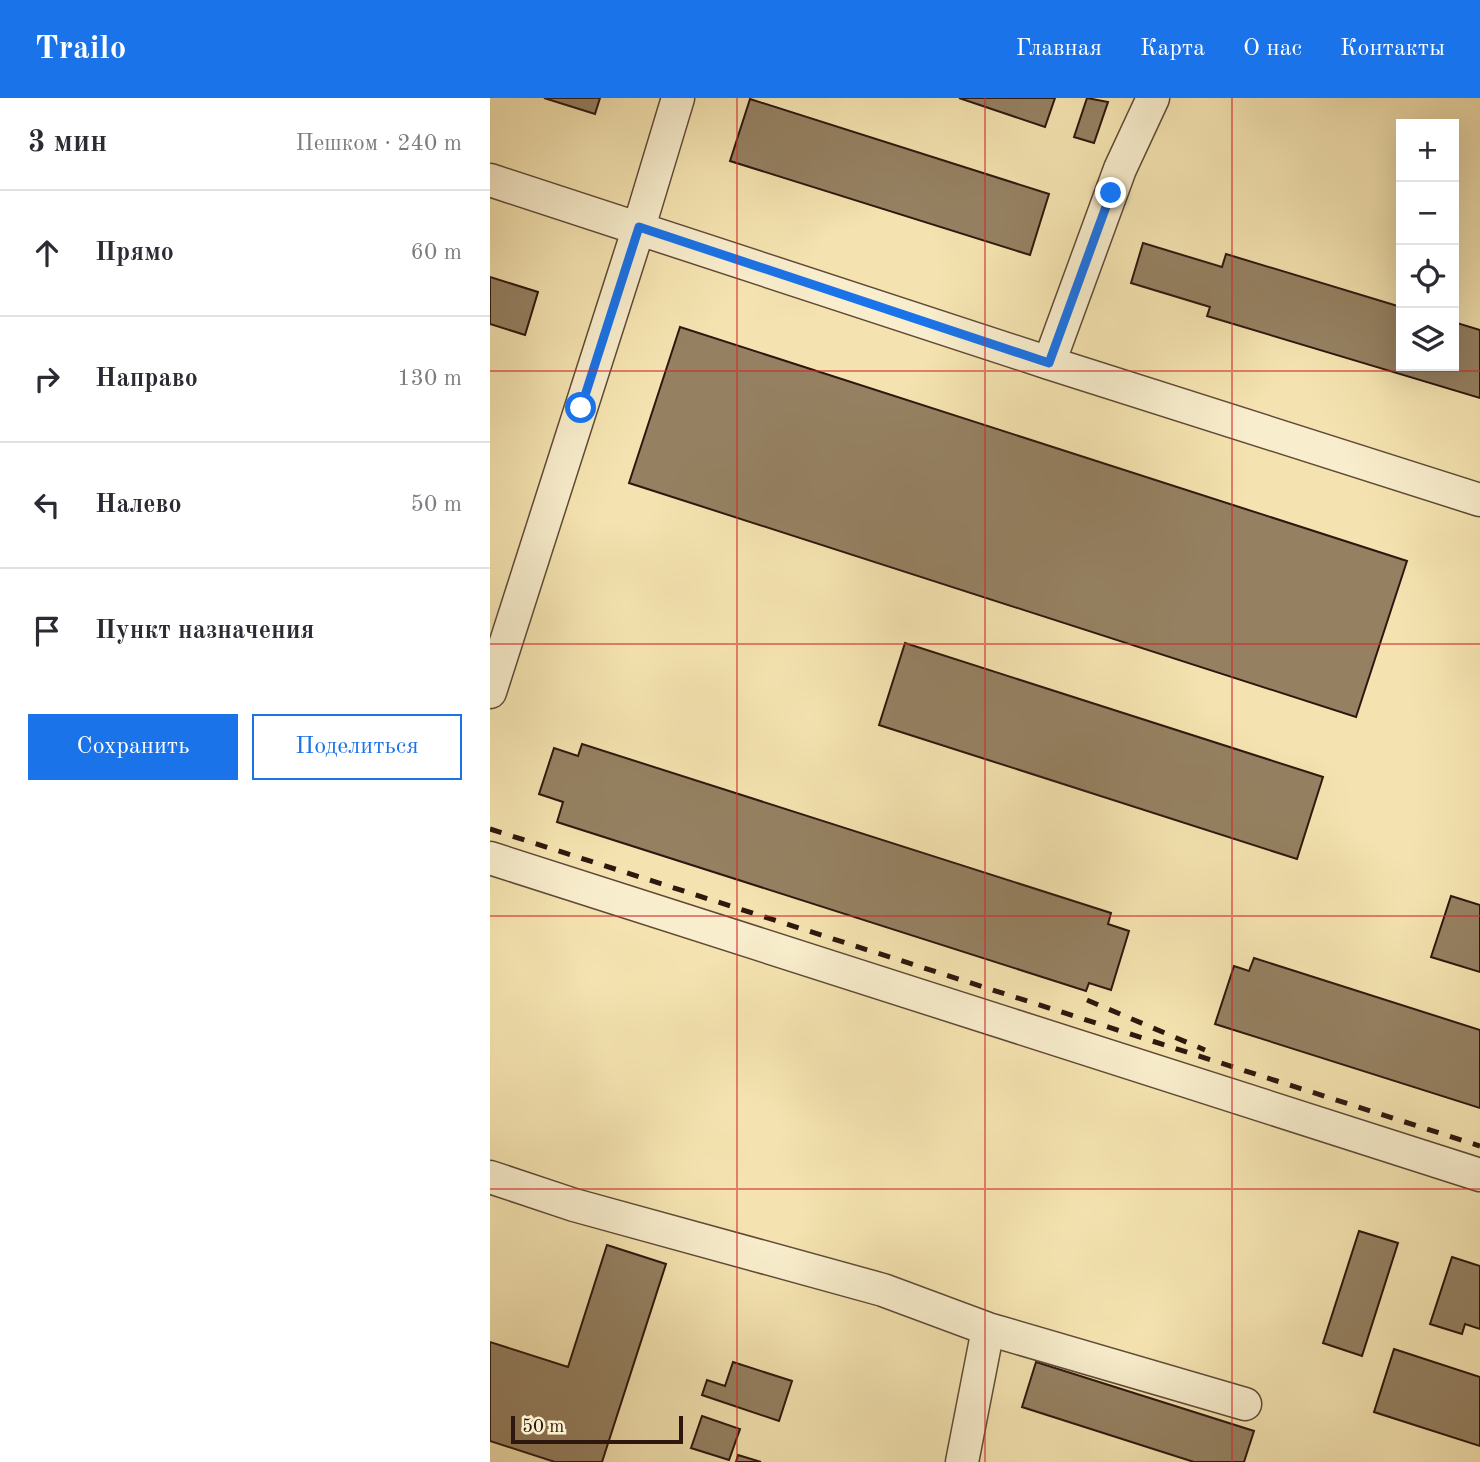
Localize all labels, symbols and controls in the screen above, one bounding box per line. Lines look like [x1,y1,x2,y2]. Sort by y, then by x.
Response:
text: Trailo [35,33,126,66]
text: Главная [1016,37,1102,61]
text: Карта [1140,37,1205,61]
text: О нас [1243,37,1302,61]
text: Контакты [1340,37,1445,61]
map controls [1396,119,1459,371]
button: + [1396,119,1459,182]
text: 3 мин [28,128,107,158]
text: Пешком · 240 m [296,132,462,155]
route end [1095,177,1126,208]
button: − [1396,182,1459,245]
icon: ahead [28,234,66,272]
text: Прямо [95,240,174,266]
text: 60 m [411,241,462,264]
button: locate [1396,245,1459,308]
button: layers [1396,308,1459,371]
icon: right [28,360,66,398]
text: Направо [95,366,198,392]
text: 130 m [397,367,462,390]
route start [565,392,596,423]
icon: left [28,486,66,524]
text: Налево [95,492,182,518]
text: 50 m [411,493,462,516]
icon: arrive [28,612,66,650]
text: Пункт назначения [95,618,314,644]
button: Сохранить [28,714,238,780]
button: Поделиться [252,714,462,780]
scale bar [511,1413,682,1445]
text: 50 m [522,1418,564,1437]

